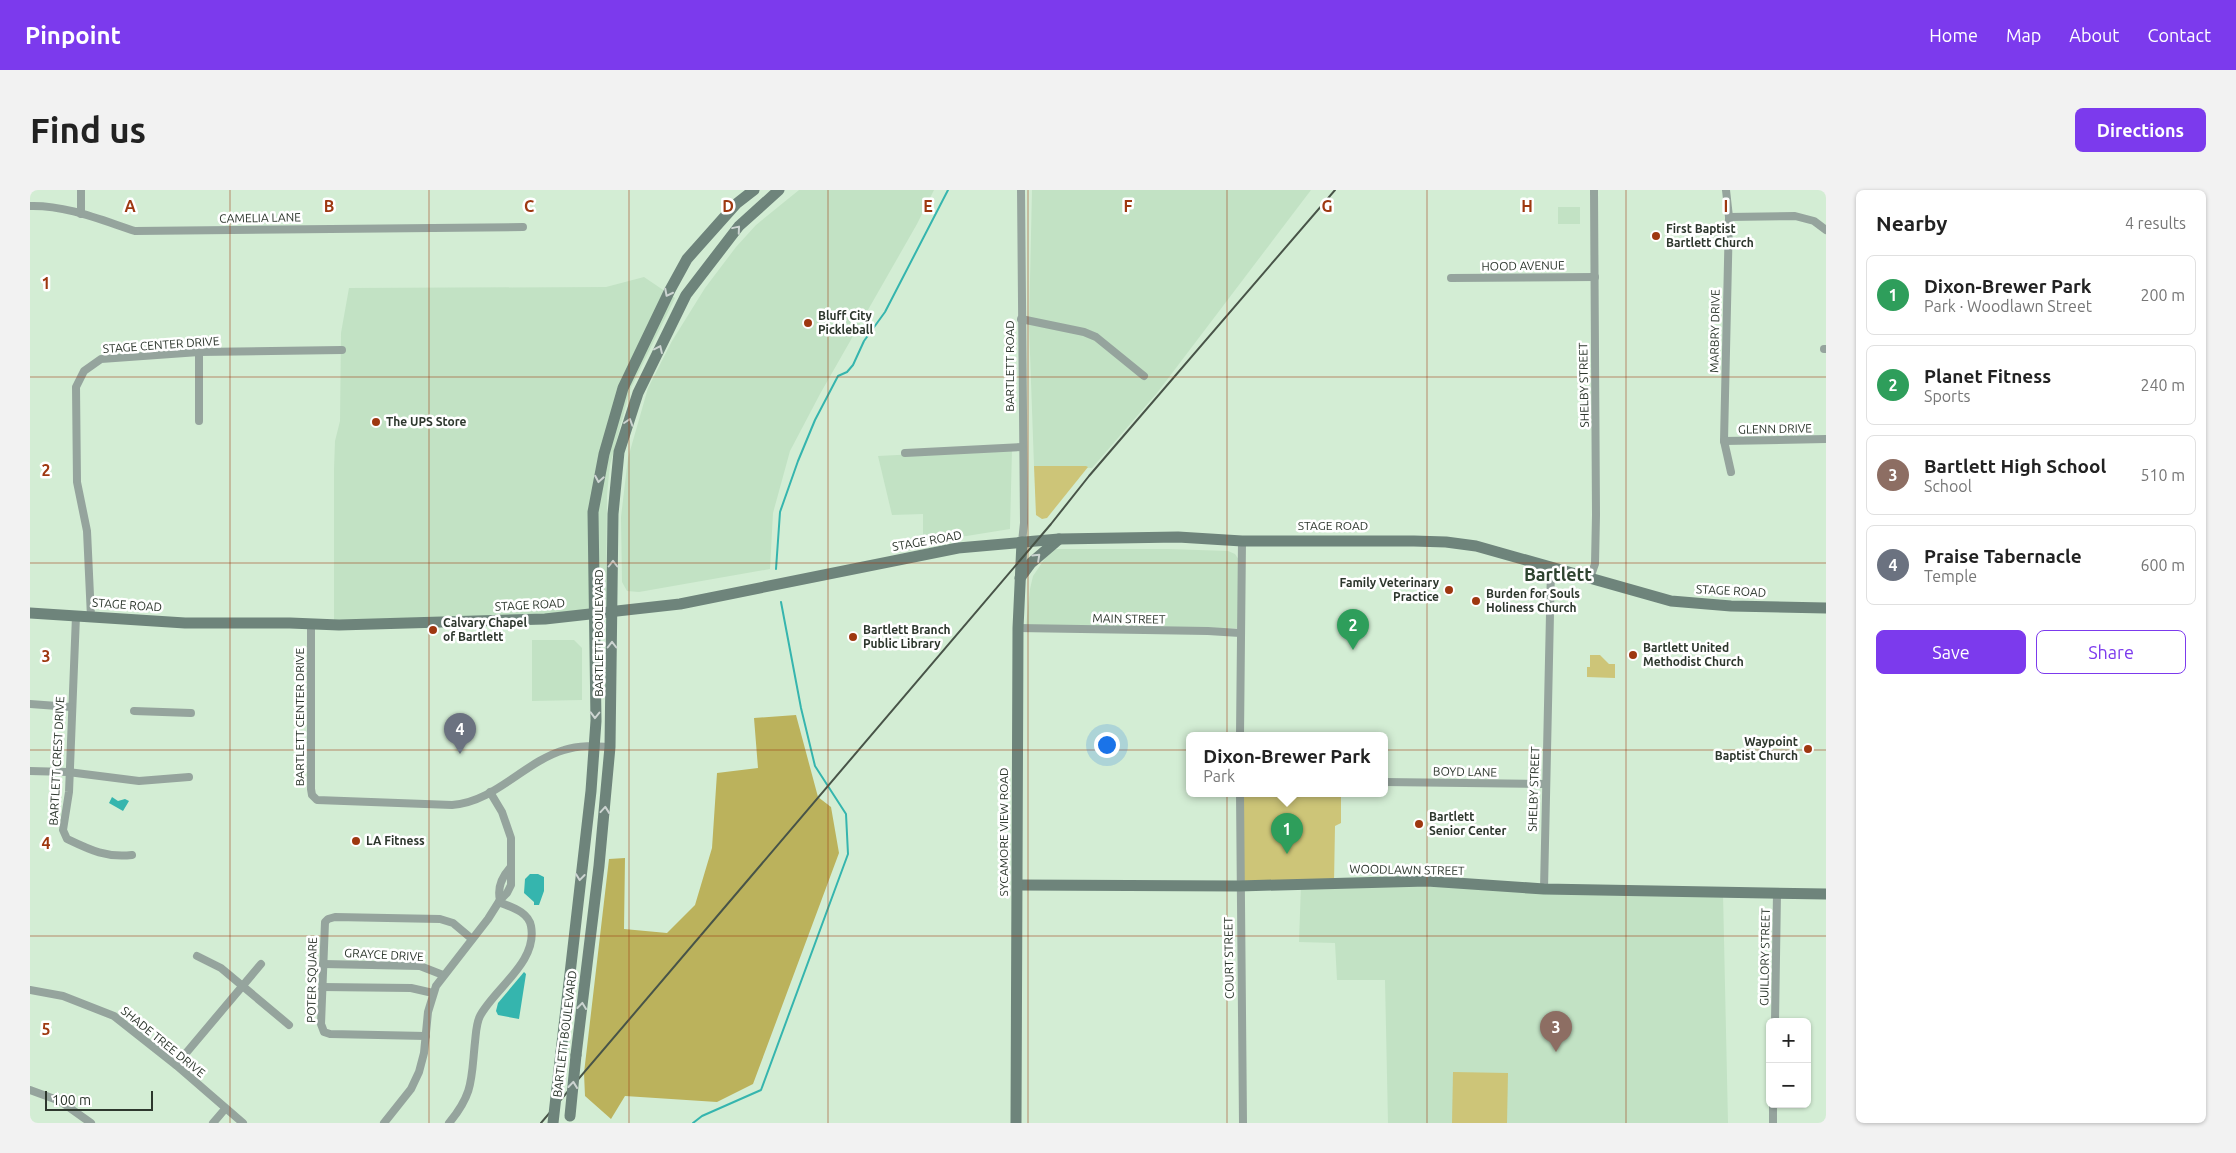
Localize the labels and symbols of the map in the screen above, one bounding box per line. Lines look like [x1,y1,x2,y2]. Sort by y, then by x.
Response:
text: A [124,197,136,215]
text: B [324,197,334,215]
text: C [524,197,534,215]
text: D [722,197,734,215]
text: E [923,197,933,215]
text: F [1124,197,1133,215]
text: G [1321,197,1333,215]
text: H [1521,197,1533,215]
text: I [1724,197,1728,215]
street label: CAMELIA LANE [219,210,301,225]
place label: First Baptist Bartlett Church [1666,222,1754,249]
one-way arrow [732,225,741,234]
marker: First Baptist Bartlett Church [1650,230,1662,242]
street label: HOOD AVENUE [1481,258,1565,273]
text: 1 [41,274,51,292]
one-way arrow [664,288,674,297]
street label: MARBRY DRIVE [1707,289,1722,373]
place label: Bluff City Pickleball [818,309,873,336]
marker: Bluff City Pickleball [802,317,814,329]
street label: BARTLETT ROAD [1003,320,1016,412]
street label: STAGE CENTER DRIVE [102,334,220,355]
street label: SHELBY STREET [1576,342,1591,428]
one-way arrow [652,345,663,354]
place label: The UPS Store [386,415,467,428]
marker: The UPS Store [370,416,382,428]
one-way arrow [623,419,633,427]
street label: GLENN DRIVE [1738,421,1812,436]
text: 2 [41,461,51,479]
one-way arrow [594,474,604,483]
street label: STAGE ROAD [1298,519,1368,532]
street label: STAGE ROAD [891,528,963,553]
one-way arrow [1031,554,1040,563]
one-way arrow [608,559,618,567]
district label: Bartlett [1524,564,1592,584]
street label: BARTLETT BOULEVARD [592,569,605,697]
place label: Family Veterinary Practice [1340,576,1440,603]
street label: STAGE ROAD [1696,582,1766,599]
marker: Family Veterinary Practice [1443,584,1455,596]
place label: Burden for Souls Holiness Church [1486,587,1580,614]
marker: Burden for Souls Holiness Church [1470,595,1482,607]
street label: STAGE ROAD [92,596,163,613]
street label: STAGE ROAD [495,596,565,613]
pin: 2 [1337,609,1369,650]
street label: MAIN STREET [1092,611,1166,626]
place label: Calvary Chapel of Bartlett [443,616,527,643]
place label: Bartlett Branch Public Library [863,623,951,650]
marker: Calvary Chapel of Bartlett [427,624,439,636]
marker: Bartlett Branch Public Library [847,631,859,643]
one-way arrow [607,641,617,648]
place label: Bartlett United Methodist Church [1643,641,1744,668]
text: 3 [41,647,51,665]
street label: BARTLETT CENTER DRIVE [293,648,306,786]
marker: Bartlett United Methodist Church [1627,649,1639,661]
street label: BARTLETT CREST DRIVE [47,696,66,826]
one-way arrow [590,712,601,720]
pin: 4 [444,713,476,754]
your location [1094,732,1120,758]
place label: Waypoint Baptist Church [1715,735,1798,762]
marker: Waypoint Baptist Church [1802,743,1814,755]
street label: SHELBY STREET [1526,746,1541,832]
street label: BOYD LANE [1433,764,1498,779]
street label: SYCAMORE VIEW ROAD [997,767,1010,897]
one-way arrow [599,806,610,814]
place label: Bartlett Senior Center [1429,810,1506,837]
pin: 1 [1271,813,1303,854]
marker: Bartlett Senior Center [1413,818,1425,830]
text: 4 [41,834,51,852]
place label: LA Fitness [366,834,425,847]
marker: LA Fitness [350,835,362,847]
street label: WOODLAWN STREET [1349,862,1465,877]
one-way arrow [575,873,586,881]
street label: GUILLORY STREET [1757,908,1772,1006]
street label: COURT STREET [1221,916,1236,999]
street label: POTER SQUARE [304,937,319,1023]
street label: GRAYCE DRIVE [344,946,424,963]
street label: BARTLETT BOULEVARD [550,970,579,1098]
one-way arrow [576,1002,587,1010]
street label: SHADE TREE DRIVE [119,1004,208,1080]
pin: 3 [1540,1011,1572,1052]
text: 5 [41,1020,51,1038]
one-way arrow [567,1081,578,1089]
scale bar [45,1088,152,1111]

